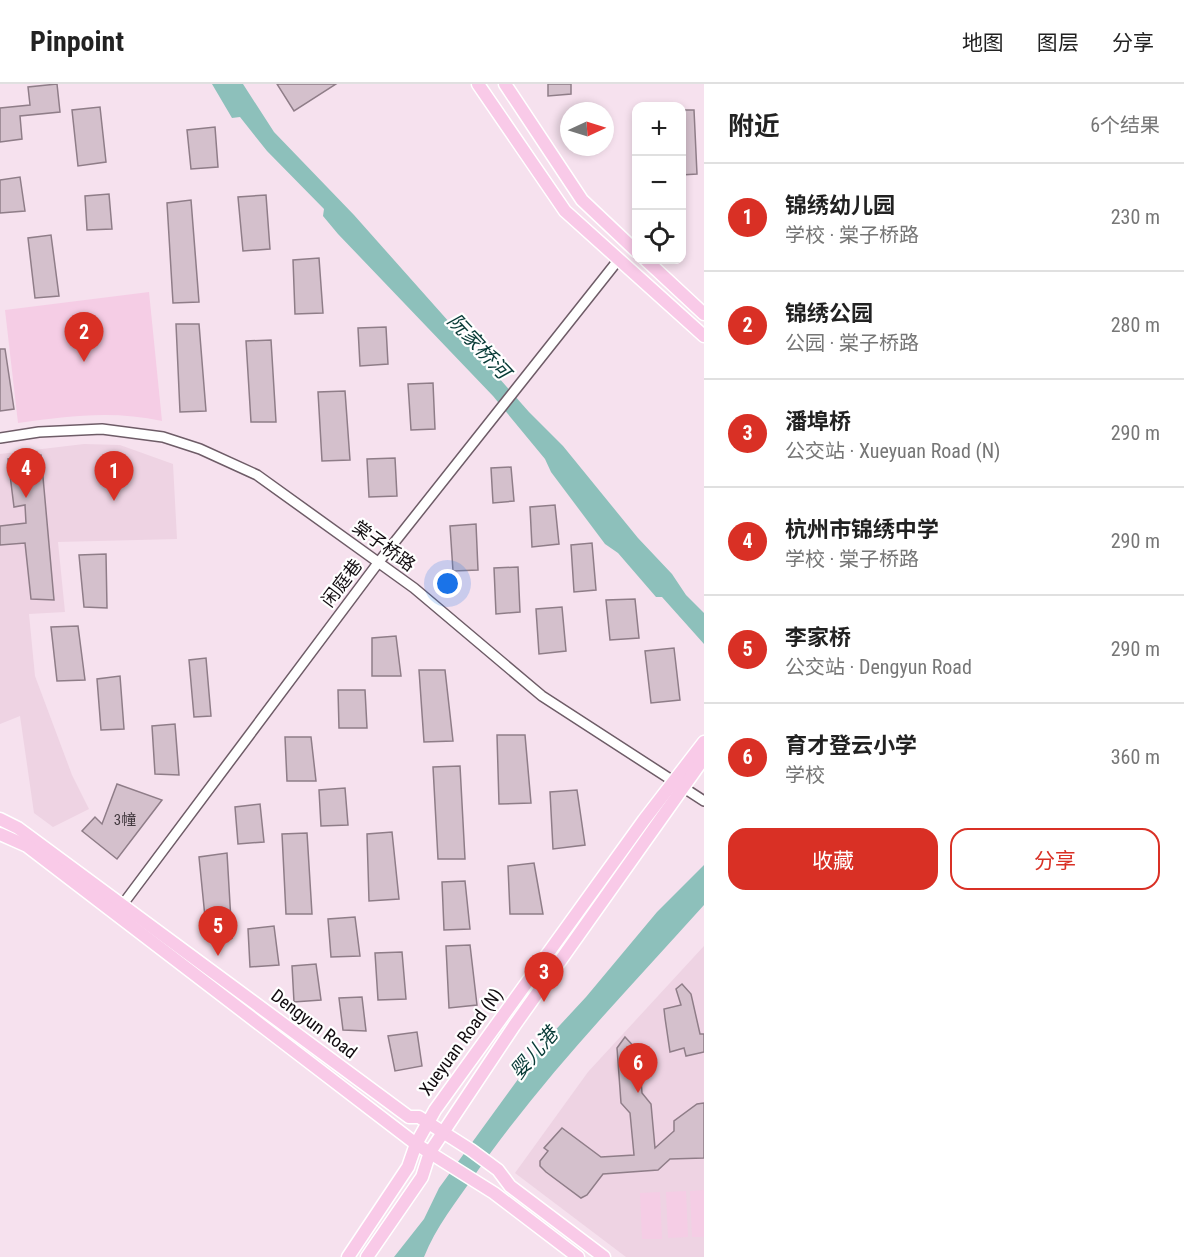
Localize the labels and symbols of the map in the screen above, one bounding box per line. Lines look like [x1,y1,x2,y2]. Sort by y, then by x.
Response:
north arrow [560,102,614,156]
water label: 阮家桥河 [443,309,518,386]
pin: 2 [64,312,104,362]
pin: 4 [6,448,46,498]
pin: 1 [94,452,134,501]
street label: 棠子桥路 [349,516,420,575]
street label: 闲庭巷 [317,555,366,611]
your location [433,569,462,598]
house number: 3幢 [114,811,136,829]
pin: 5 [198,906,238,956]
pin: 3 [524,952,564,1002]
street label: Xueyuan Road (N) [415,984,507,1100]
street label: Dengyun Road [267,985,361,1063]
water label: 婴儿港 [505,1020,565,1084]
pin: 6 [618,1044,658,1093]

